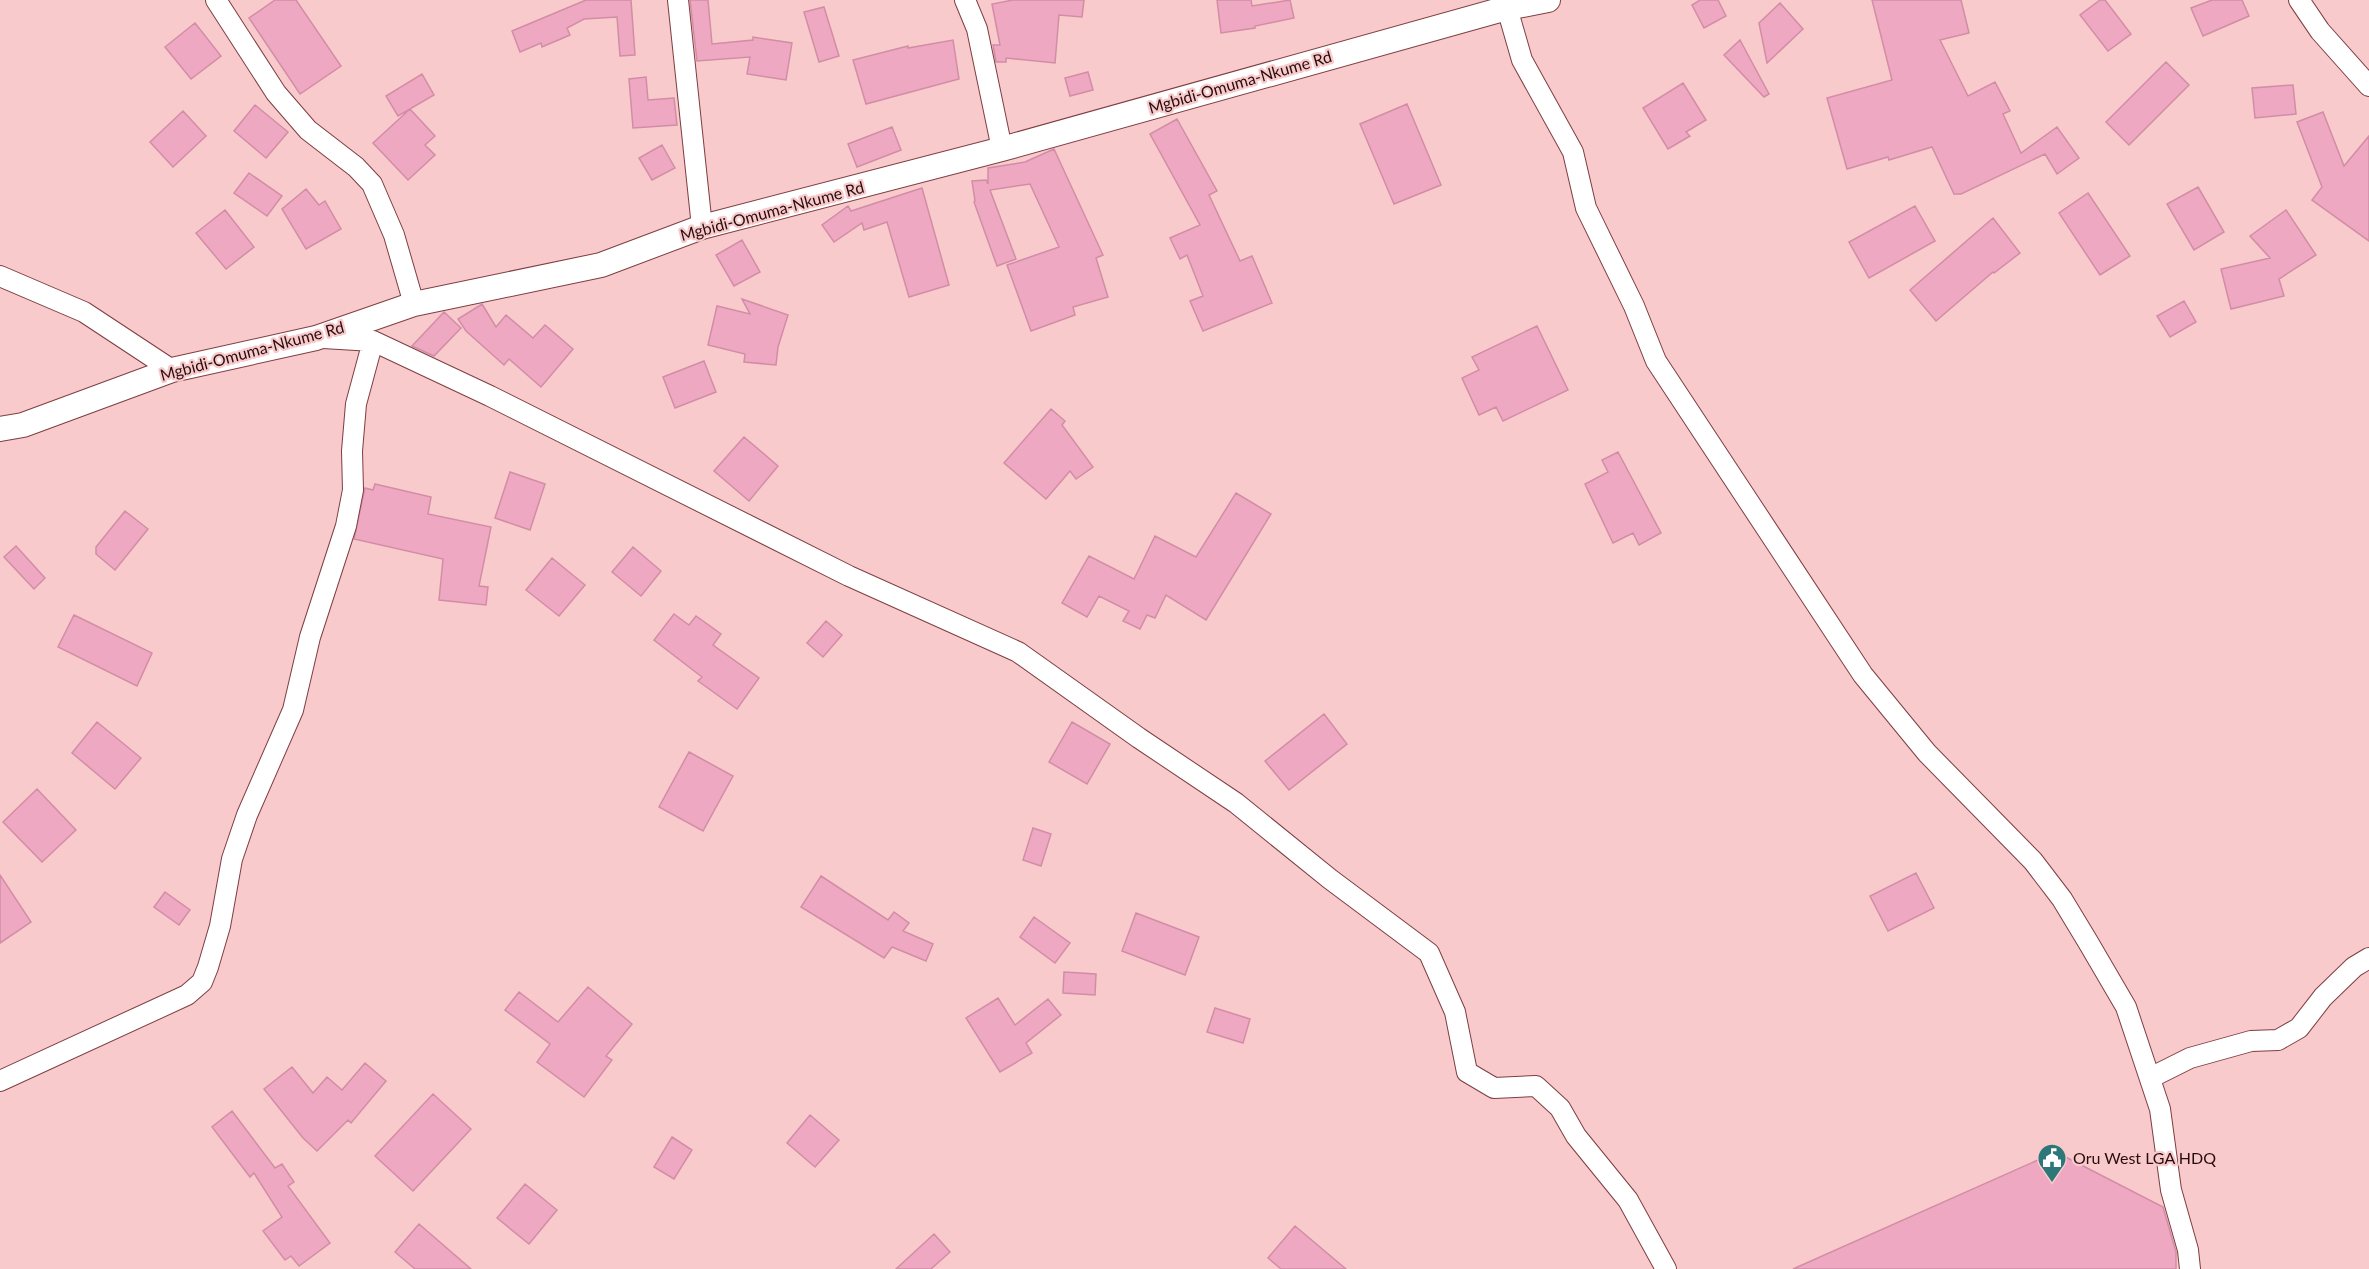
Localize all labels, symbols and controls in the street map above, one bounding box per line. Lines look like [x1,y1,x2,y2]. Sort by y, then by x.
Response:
street label: Mgbidi-Omuma-Nkume Rd [1146,46,1334,117]
street label: Mgbidi-Omuma-Nkume Rd [678,177,866,244]
street label: Mgbidi-Omuma-Nkume Rd [158,317,346,384]
public building icon: Oru West LGA HDQ [2036,1142,2068,1184]
place label: Oru West LGA HDQ [2073,1148,2216,1167]

